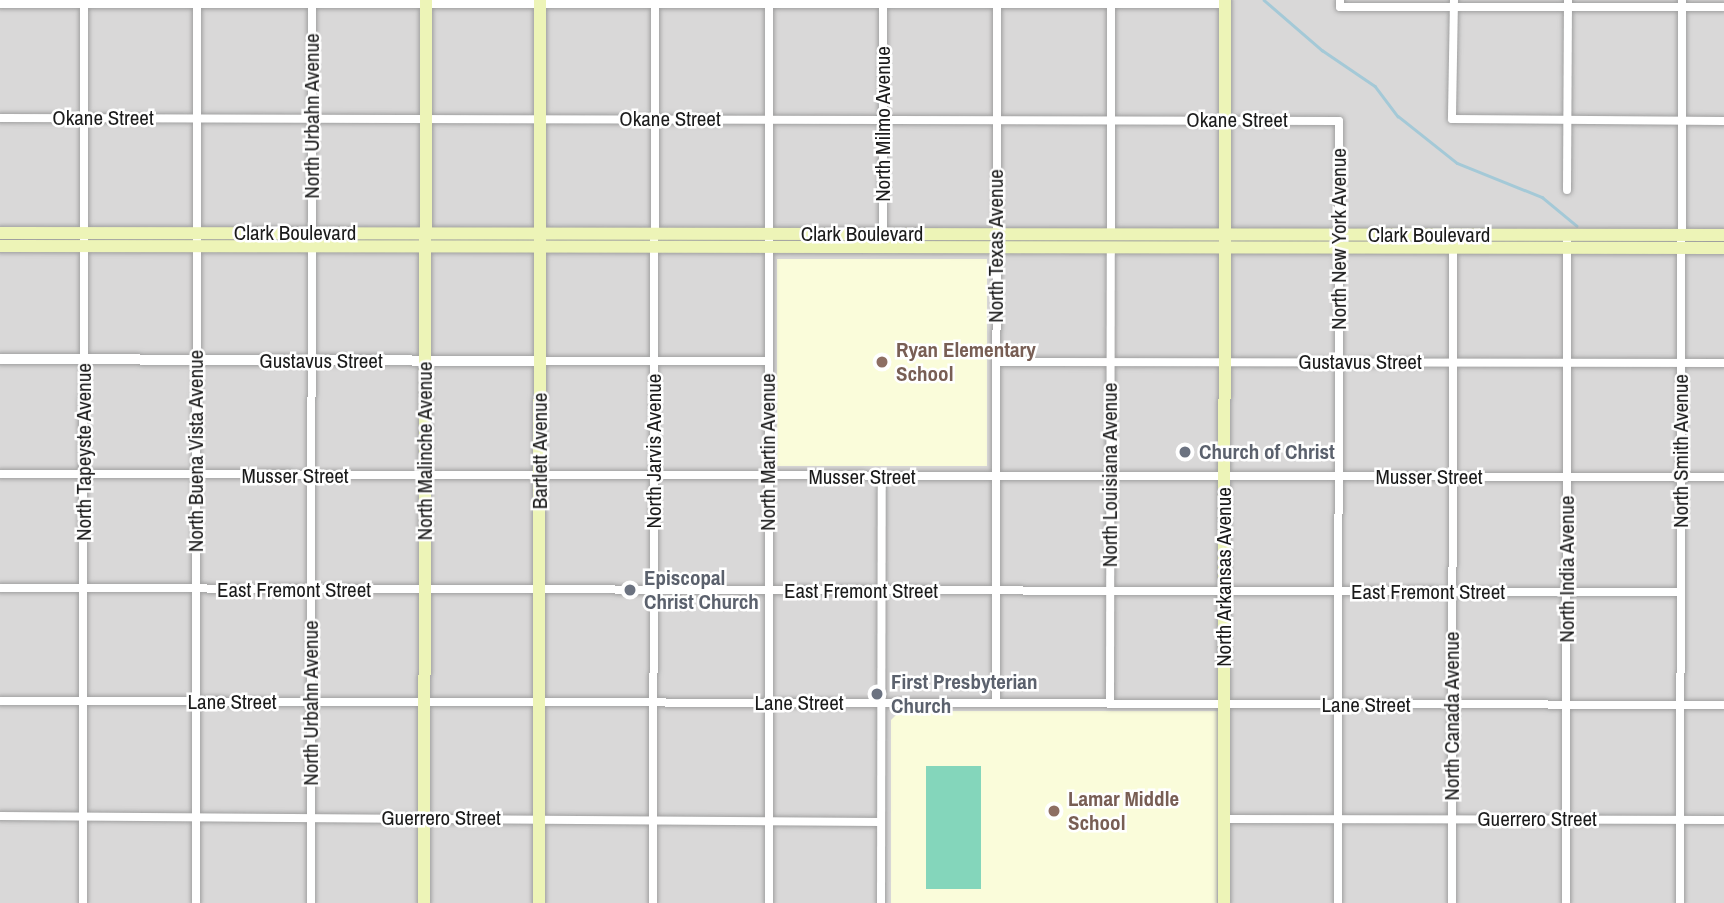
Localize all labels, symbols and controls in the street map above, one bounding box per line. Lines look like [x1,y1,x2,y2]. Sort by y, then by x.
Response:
street label: North Urbahn Avenue [299,33,325,199]
street label: North Milmo Avenue [870,46,896,202]
street label: Okane Street [52,105,154,131]
street label: Okane Street [619,106,721,132]
street label: Okane Street [1186,107,1288,133]
street label: North New York Avenue [1326,147,1352,331]
street label: North Texas Avenue [983,169,1009,323]
street label: Clark Boulevard [234,220,356,246]
street label: Clark Boulevard [801,221,923,247]
street label: Clark Boulevard [1368,222,1490,248]
place label: Ryan Elementary School [896,337,1036,387]
street label: Gustavus Street [259,348,383,374]
street label: North Buena Vista Avenue [183,349,209,553]
street label: Gustavus Street [1298,349,1422,375]
marker: Ryan Elementary School [874,354,890,370]
street label: North Malinche Avenue [412,361,438,541]
street label: North Tapeyste Avenue [71,362,97,542]
street label: North Jarvis Avenue [641,373,667,529]
street label: North Martin Avenue [755,373,781,531]
street label: North Smith Avenue [1668,374,1694,528]
street label: North Louisiana Avenue [1097,382,1123,568]
street label: Bartlett Avenue [527,392,553,510]
place label: Church of Christ [1199,439,1335,465]
marker: Church of Christ [1177,444,1193,460]
street label: Musser Street [241,463,349,489]
street label: Musser Street [808,464,916,490]
street label: Musser Street [1375,464,1483,490]
street label: North Arkansas Avenue [1211,486,1237,668]
street label: North India Avenue [1554,495,1580,643]
place label: Episcopal Christ Church [644,565,759,615]
street label: East Fremont Street [217,577,371,603]
street label: East Fremont Street [784,578,938,604]
street label: East Fremont Street [1351,579,1505,605]
marker: Episcopal Christ Church [622,582,638,598]
street label: North Urbahn Avenue [298,620,324,786]
street label: North Canada Avenue [1439,631,1465,801]
place label: First Presbyterian Church [891,669,1037,719]
marker: First Presbyterian Church [869,686,885,702]
street label: Lane Street [187,689,277,715]
street label: Lane Street [754,690,844,716]
street label: Lane Street [1321,692,1411,718]
place label: Lamar Middle School [1068,786,1179,836]
marker: Lamar Middle School [1046,803,1062,819]
street label: Guerrero Street [381,805,501,831]
street label: Guerrero Street [1477,806,1597,832]

